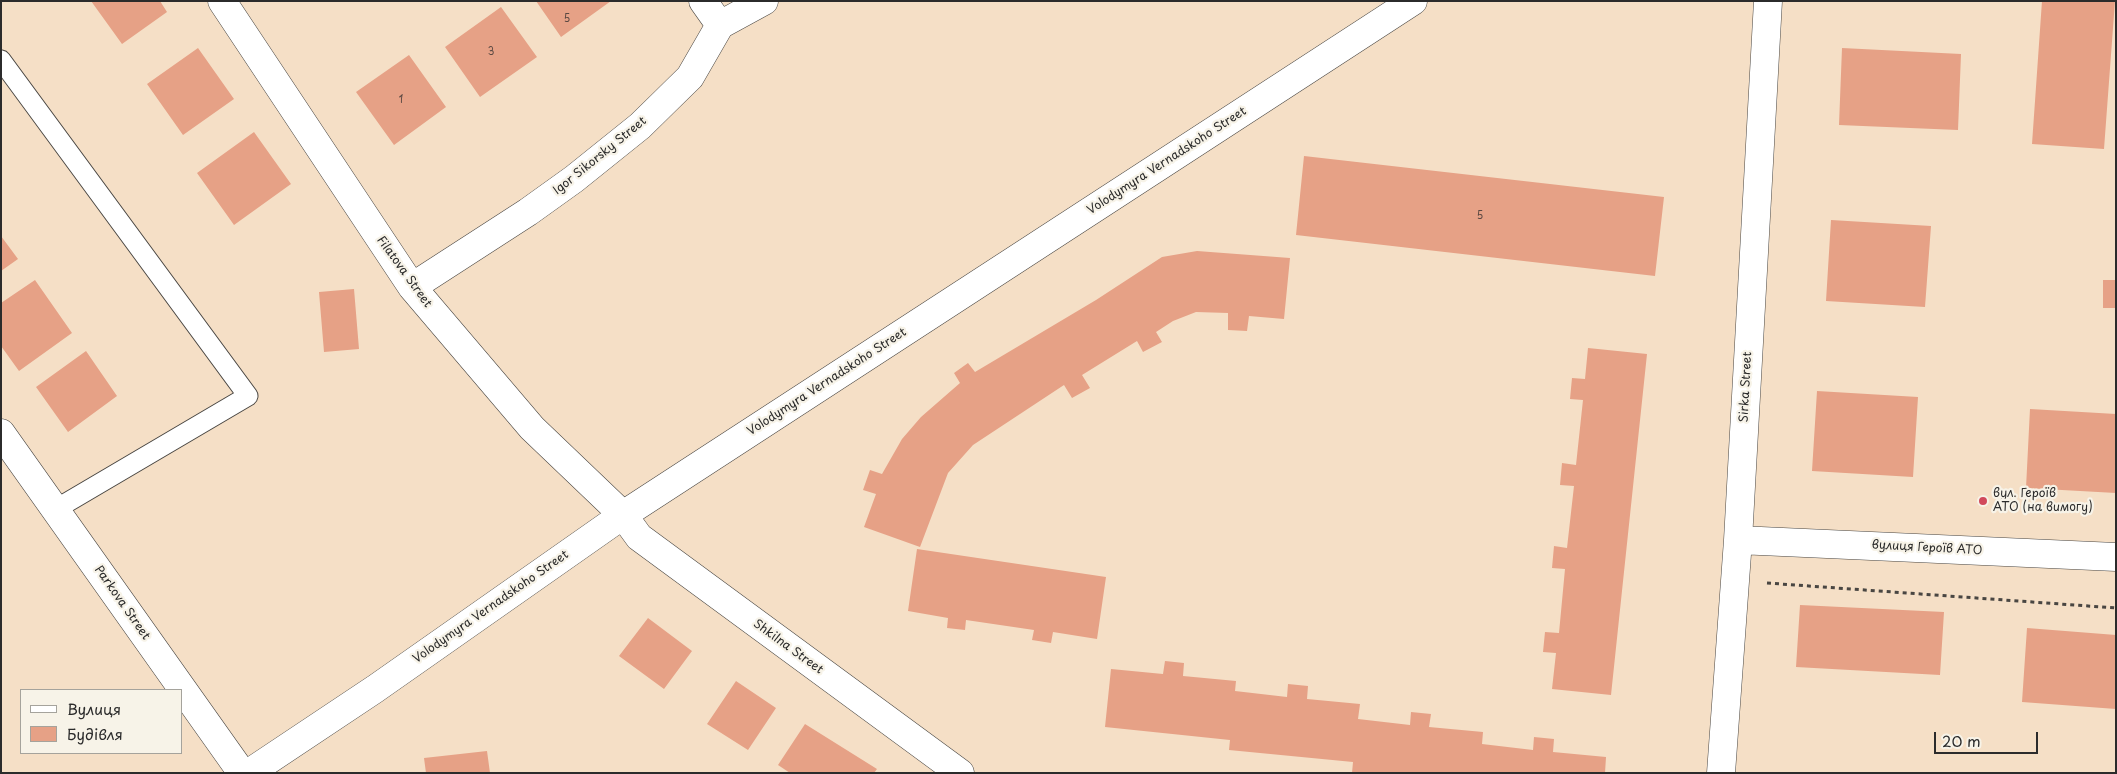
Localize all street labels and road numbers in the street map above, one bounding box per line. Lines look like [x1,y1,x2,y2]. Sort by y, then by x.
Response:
street label: Volodymyra Vernadskoho Street [1085,104,1249,218]
street label: Igor Sikorsky Street [550,114,650,198]
street label: Filatova Street [373,234,435,310]
street label: Volodymyra Vernadskoho Street [745,325,909,439]
street label: Sirka Street [1737,351,1755,423]
street label: вулиця Героїв АТО [1871,538,1983,558]
street label: Volodymyra Vernadskoho Street [410,548,572,666]
street label: Parkova Street [91,563,153,643]
street label: Shkilna Street [750,617,826,677]

